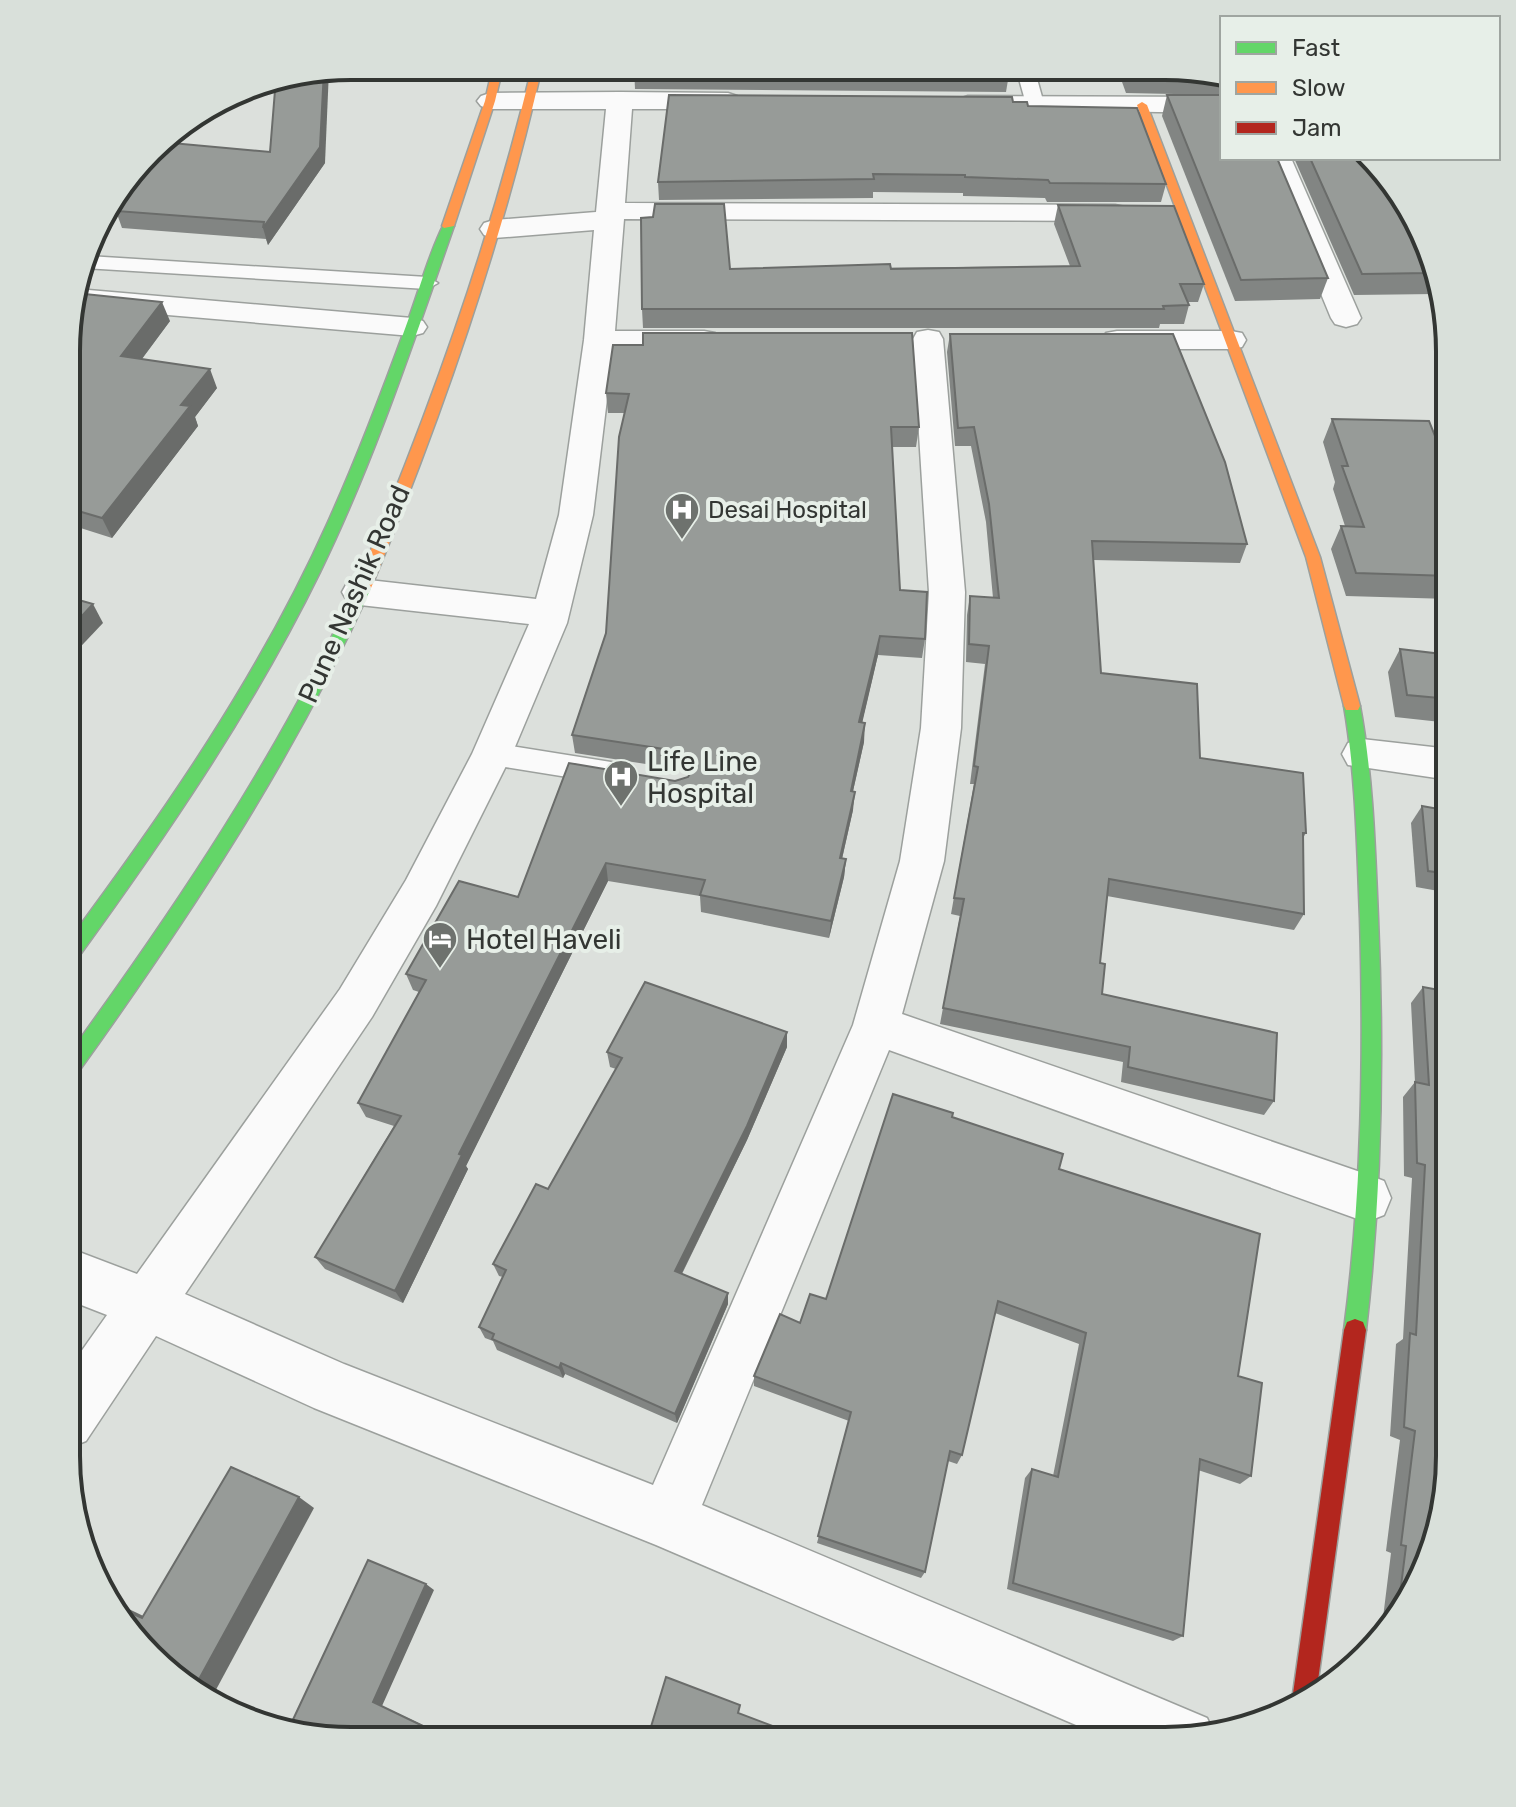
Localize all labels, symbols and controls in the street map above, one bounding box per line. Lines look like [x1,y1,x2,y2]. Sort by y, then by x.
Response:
legend [1220,16,1500,160]
text: Fast [1292,34,1340,62]
text: Slow [1292,74,1345,102]
text: Jam [1292,114,1342,142]
street label: Pune Nashik Road [291,480,417,708]
hospital icon: Desai Hospital [663,491,701,541]
place label: Desai Hospital [708,496,867,524]
place label: Life Line Hospital [647,745,758,810]
hospital icon: Life Line Hospital [602,758,640,808]
hotel icon: Hotel Haveli [421,920,459,970]
place label: Hotel Haveli [466,923,622,956]

